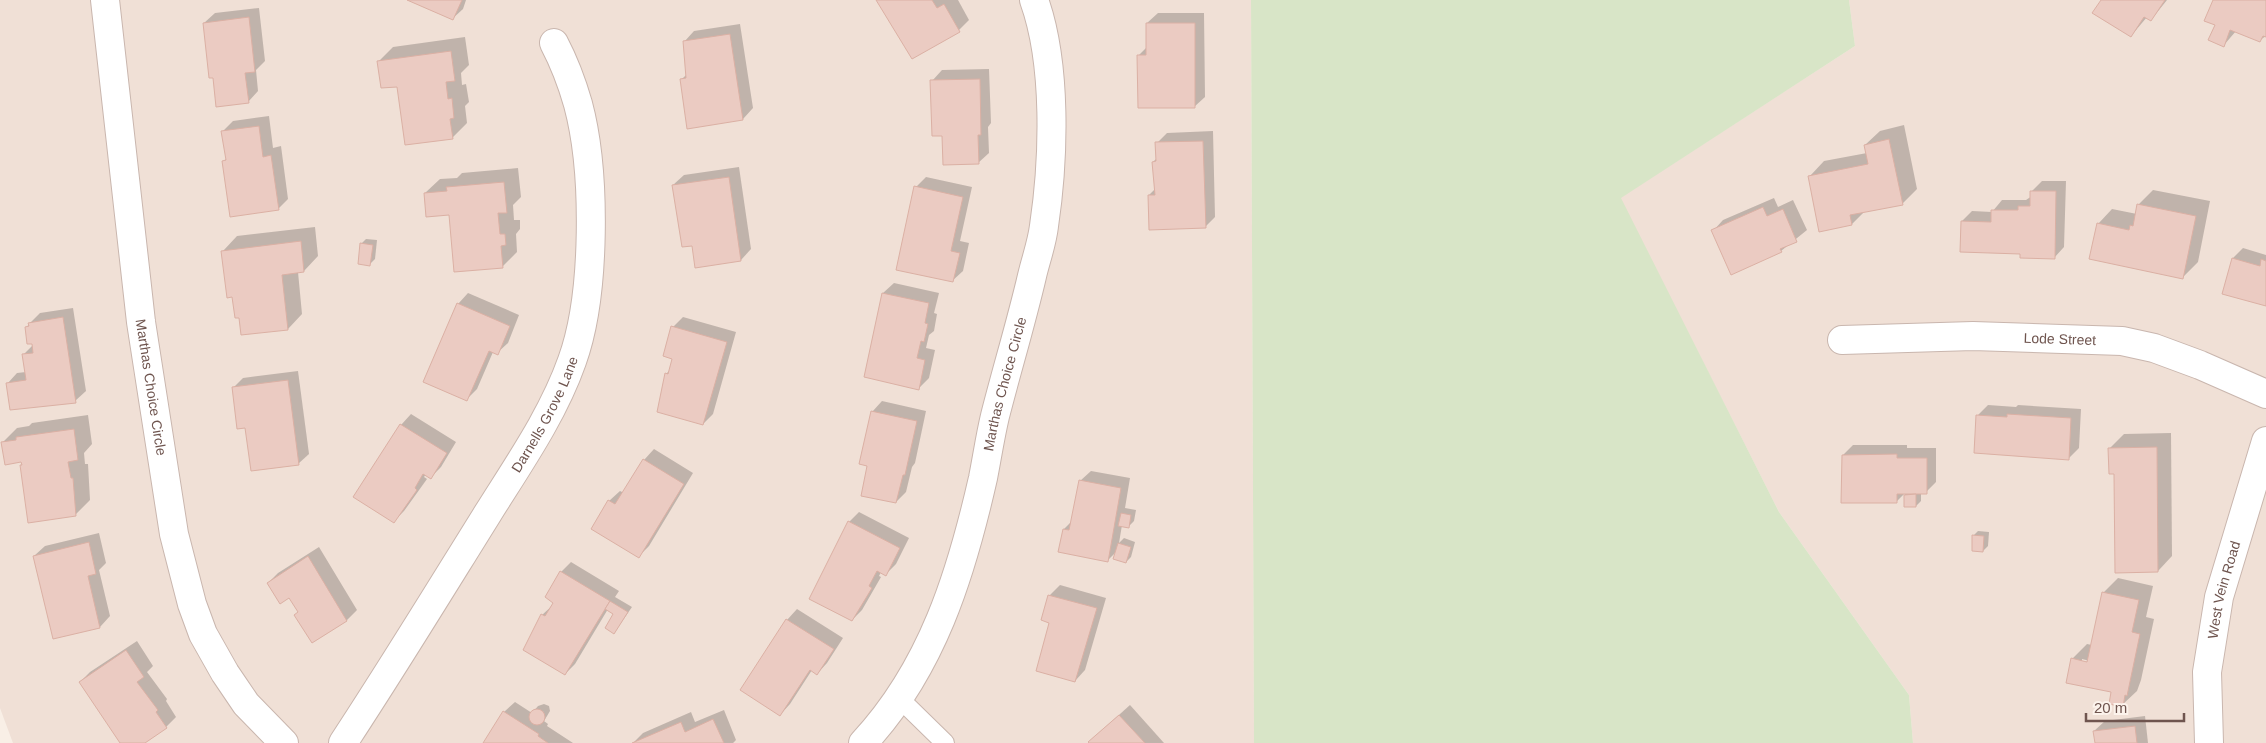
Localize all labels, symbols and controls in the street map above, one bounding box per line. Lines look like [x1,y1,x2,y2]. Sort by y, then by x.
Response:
street label: Marthas Choice Circle [980,315,1029,452]
street label: Marthas Choice Circle [133,318,170,457]
street label: Lode Street [2023,330,2096,348]
street label: Darnells Grove Lane [508,354,581,475]
street label: West Vein Road [2204,539,2243,640]
scale bar [2086,690,2184,722]
text: 20 m [2094,699,2127,716]

